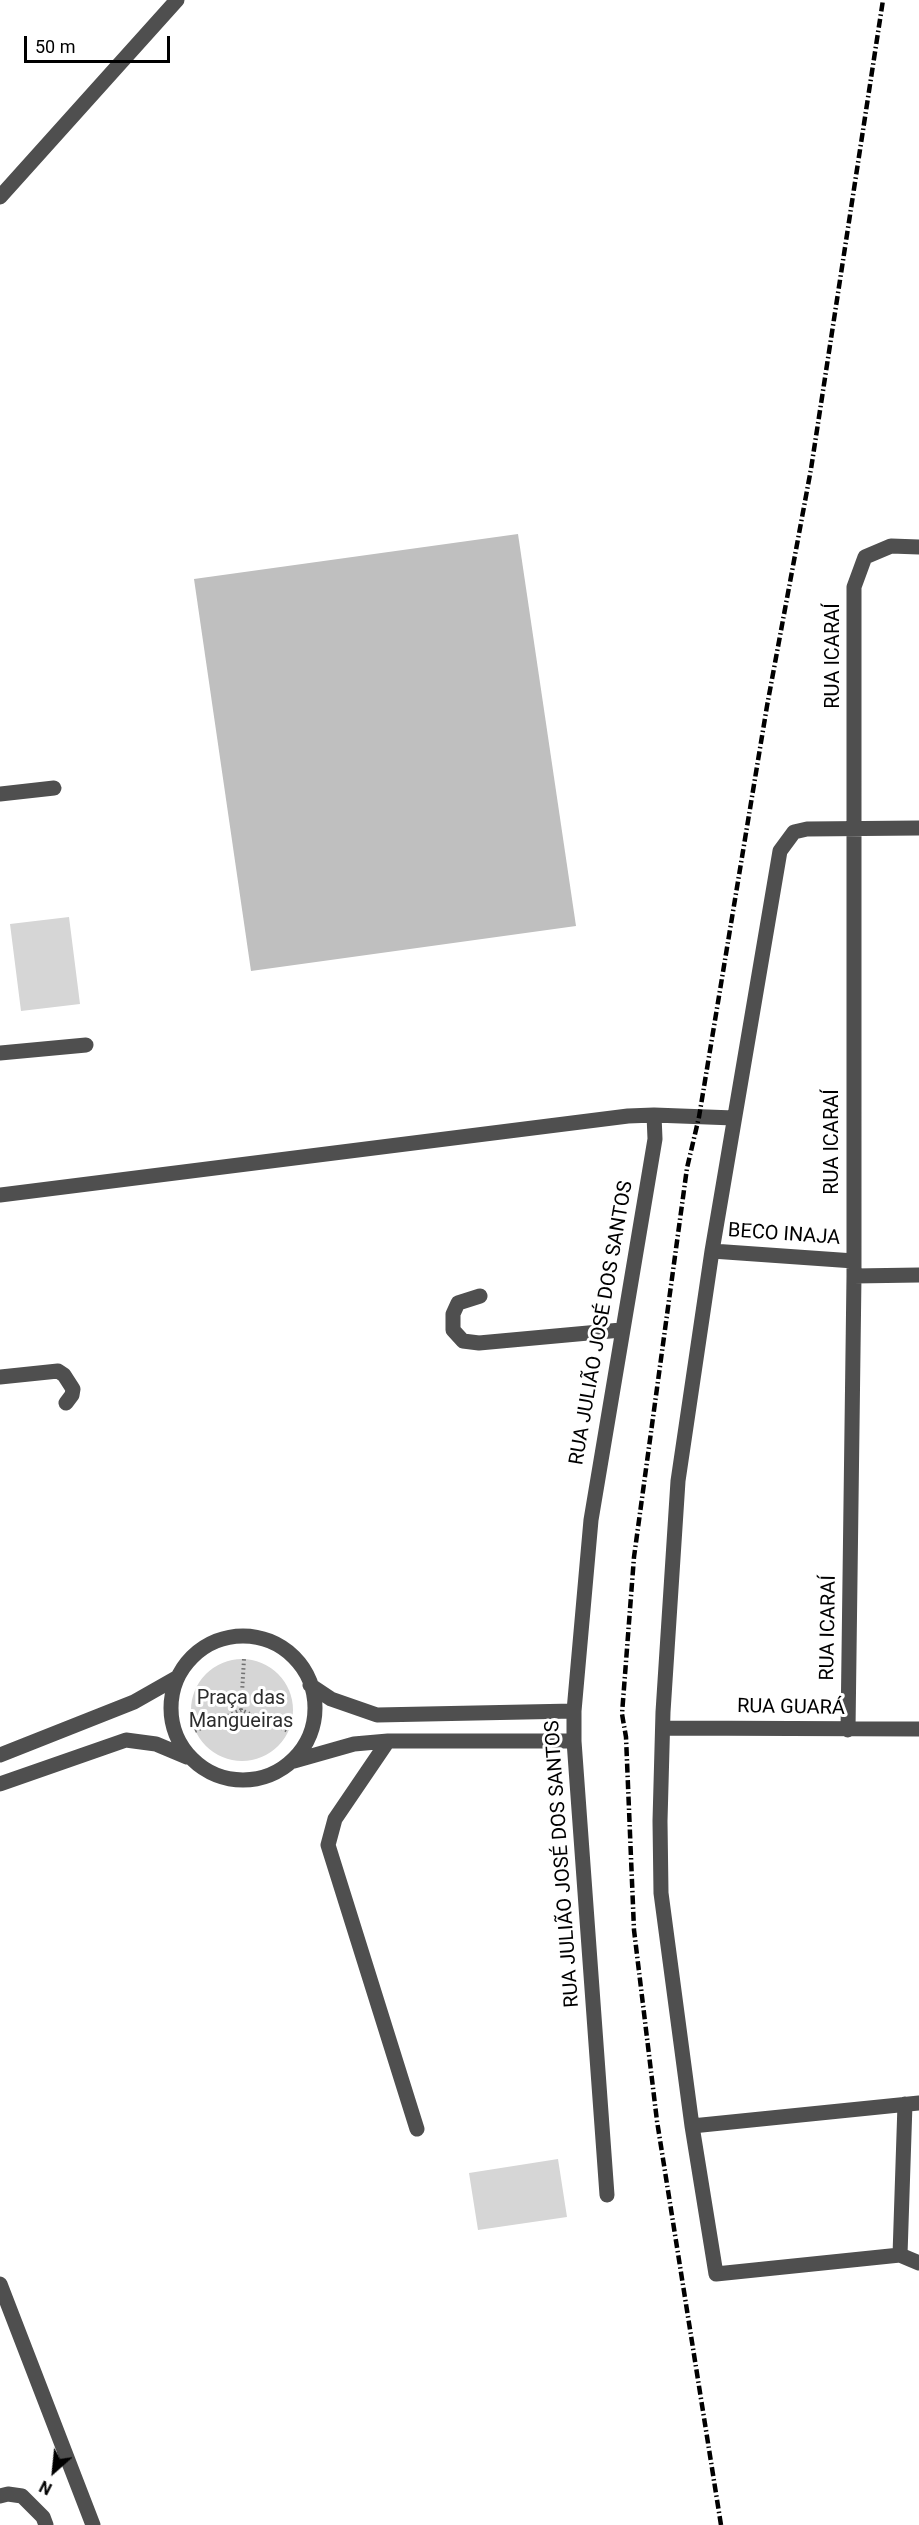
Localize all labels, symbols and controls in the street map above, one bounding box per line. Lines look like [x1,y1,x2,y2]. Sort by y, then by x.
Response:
scale bar [27,24,172,62]
text: 50 m [35,36,75,57]
street label: RUA ICARAÍ [822,603,846,709]
street label: RUA ICARAÍ [821,1089,845,1195]
street label: RUA JULIÃO JOSÉ DOS SANTOS [565,1179,639,1467]
street label: BECO INAJA [727,1219,841,1251]
street label: RUA ICARAÍ [816,1575,842,1681]
park label: Praça das Mangueiras [189,1687,293,1734]
street label: RUA GUARÁ [737,1695,845,1721]
street label: RUA JULIÃO JOSÉ DOS SANTOS [541,1719,585,2009]
north arrow [24,2441,84,2501]
text: N [36,2476,55,2499]

